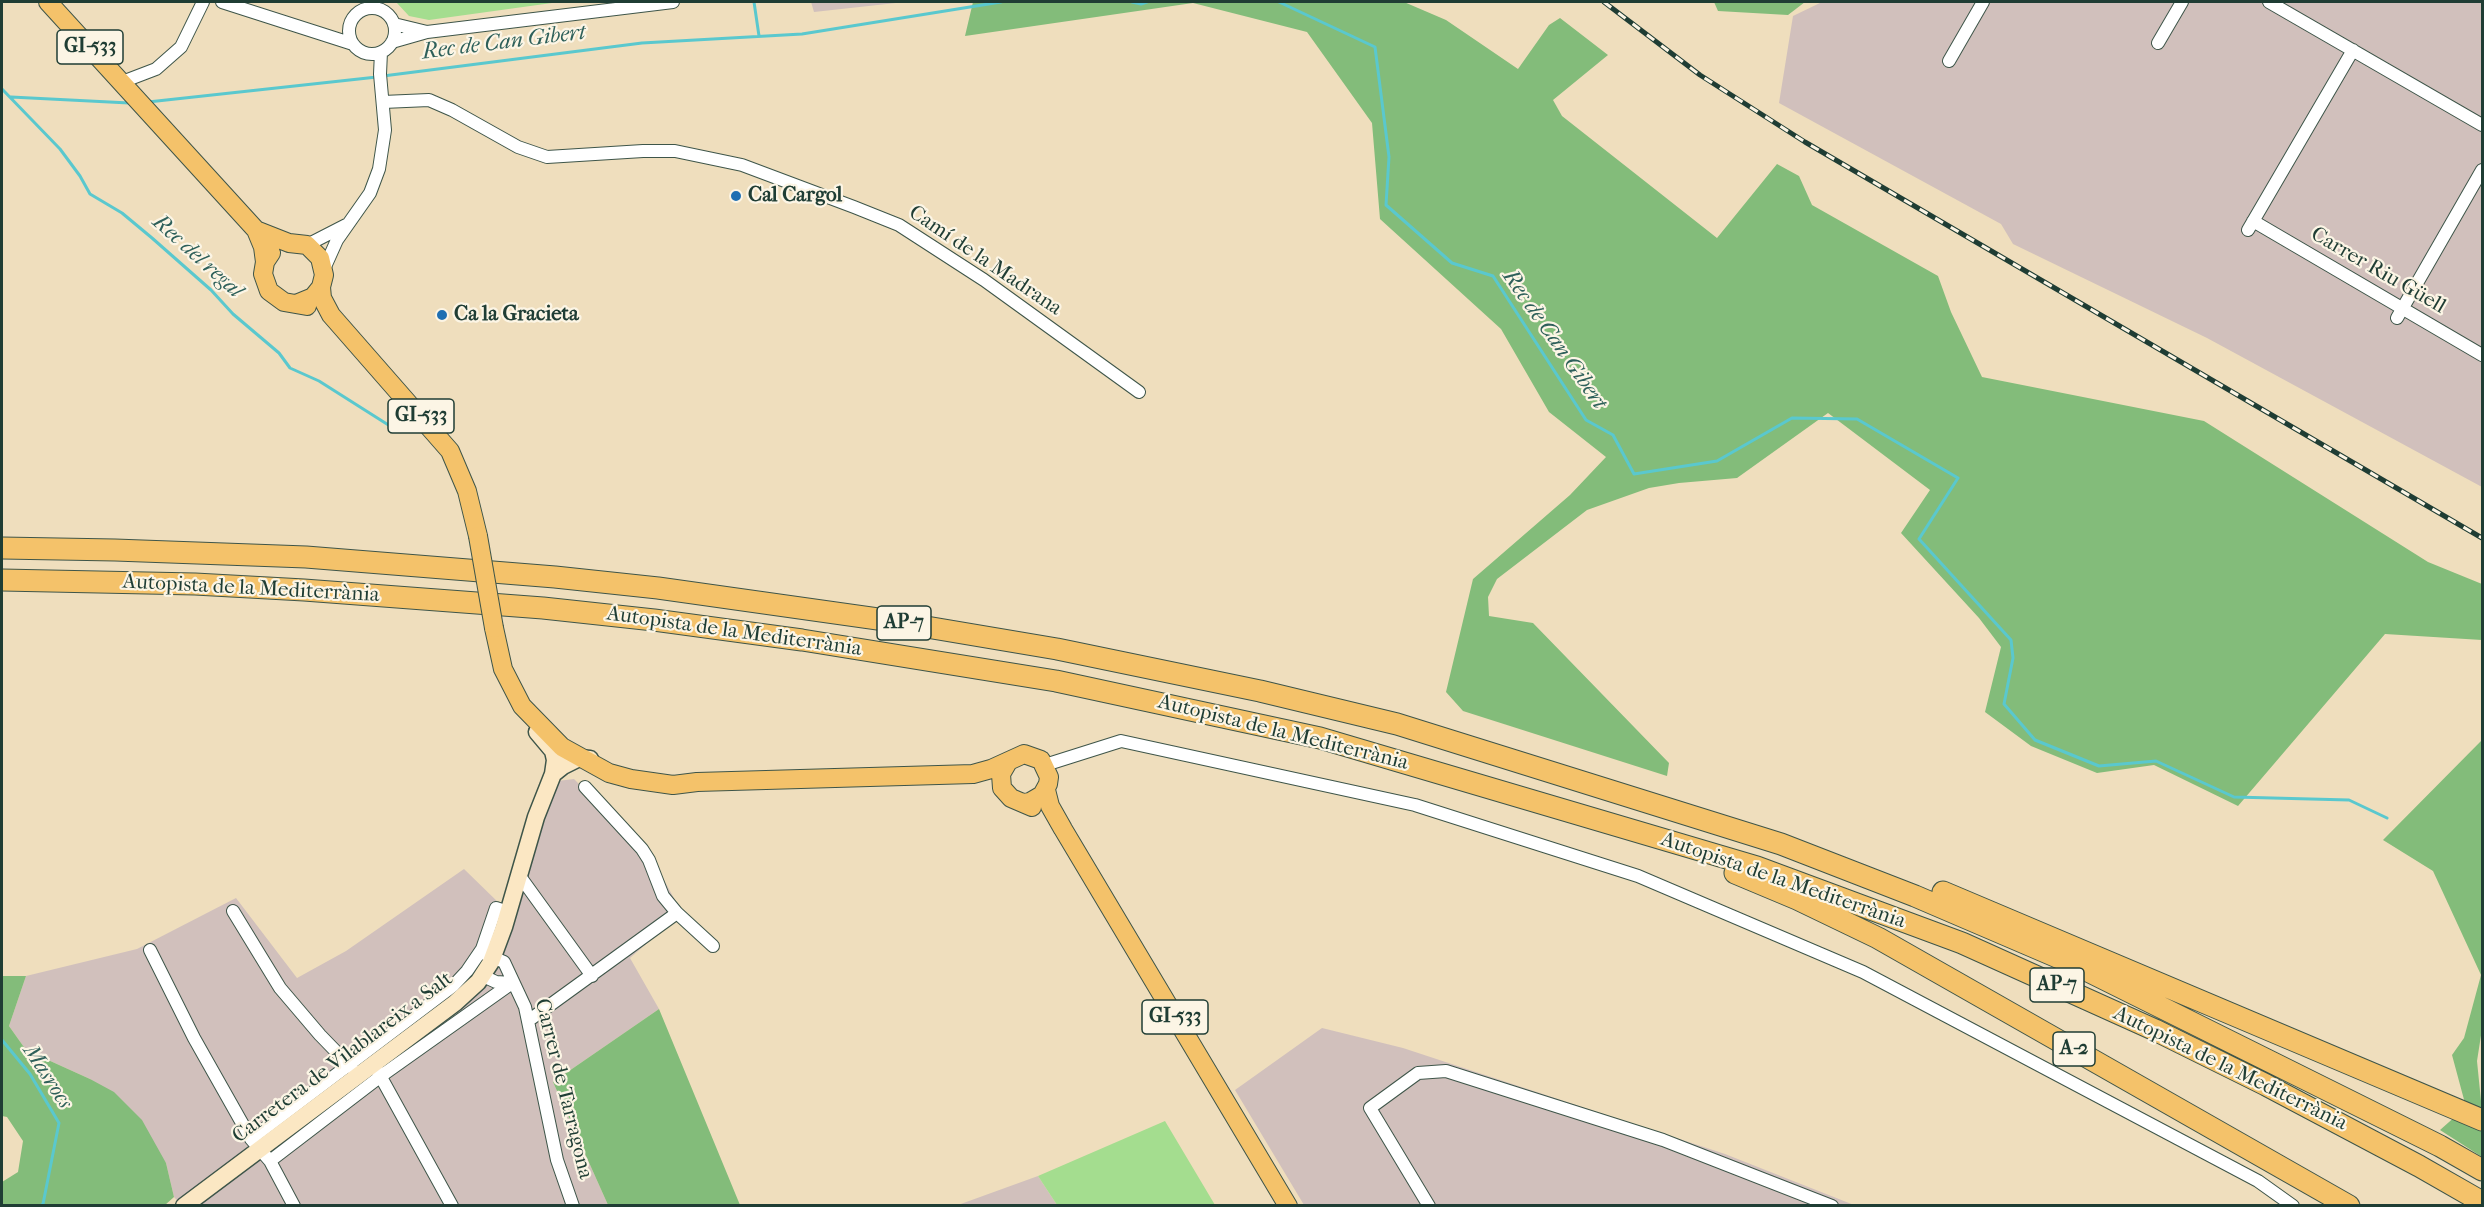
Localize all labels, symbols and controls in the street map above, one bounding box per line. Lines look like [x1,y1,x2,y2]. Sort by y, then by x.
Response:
water label: Rec de Can Gibert [421,20,587,66]
road number: GI-533 [57,30,123,64]
place label: Cal Cargol [748,183,842,209]
marker: Cal Cargol [729,189,743,203]
street label: Camí de la Madrana [904,200,1066,322]
water label: Rec del regal [147,210,247,304]
street label: Carrer Riu Güell [2306,222,2450,320]
water label: Rec de Can Gibert [1496,265,1612,415]
place label: Ca la Gracieta [454,302,579,328]
marker: Ca la Gracieta [435,308,449,322]
road number: GI-533 [388,399,454,433]
street label: Autopista de la Mediterrània [122,570,380,608]
street label: Autopista de la Mediterrània [605,602,863,662]
road number: AP-7 [877,606,931,640]
street label: Autopista de la Mediterrània [1155,690,1411,776]
street label: Autopista de la Mediterrània [1657,827,1909,935]
street label: Carretera de Vilablareix a Salt [228,967,458,1149]
road number: AP-7 [2030,968,2084,1002]
street label: Carrer de Tarragona [528,996,598,1182]
road number: GI-533 [1142,1000,1208,1034]
street label: Autopista de la Mediterrània [2109,1001,2351,1137]
road number: A-2 [2053,1032,2095,1066]
water label: Masrocs [16,1040,78,1114]

